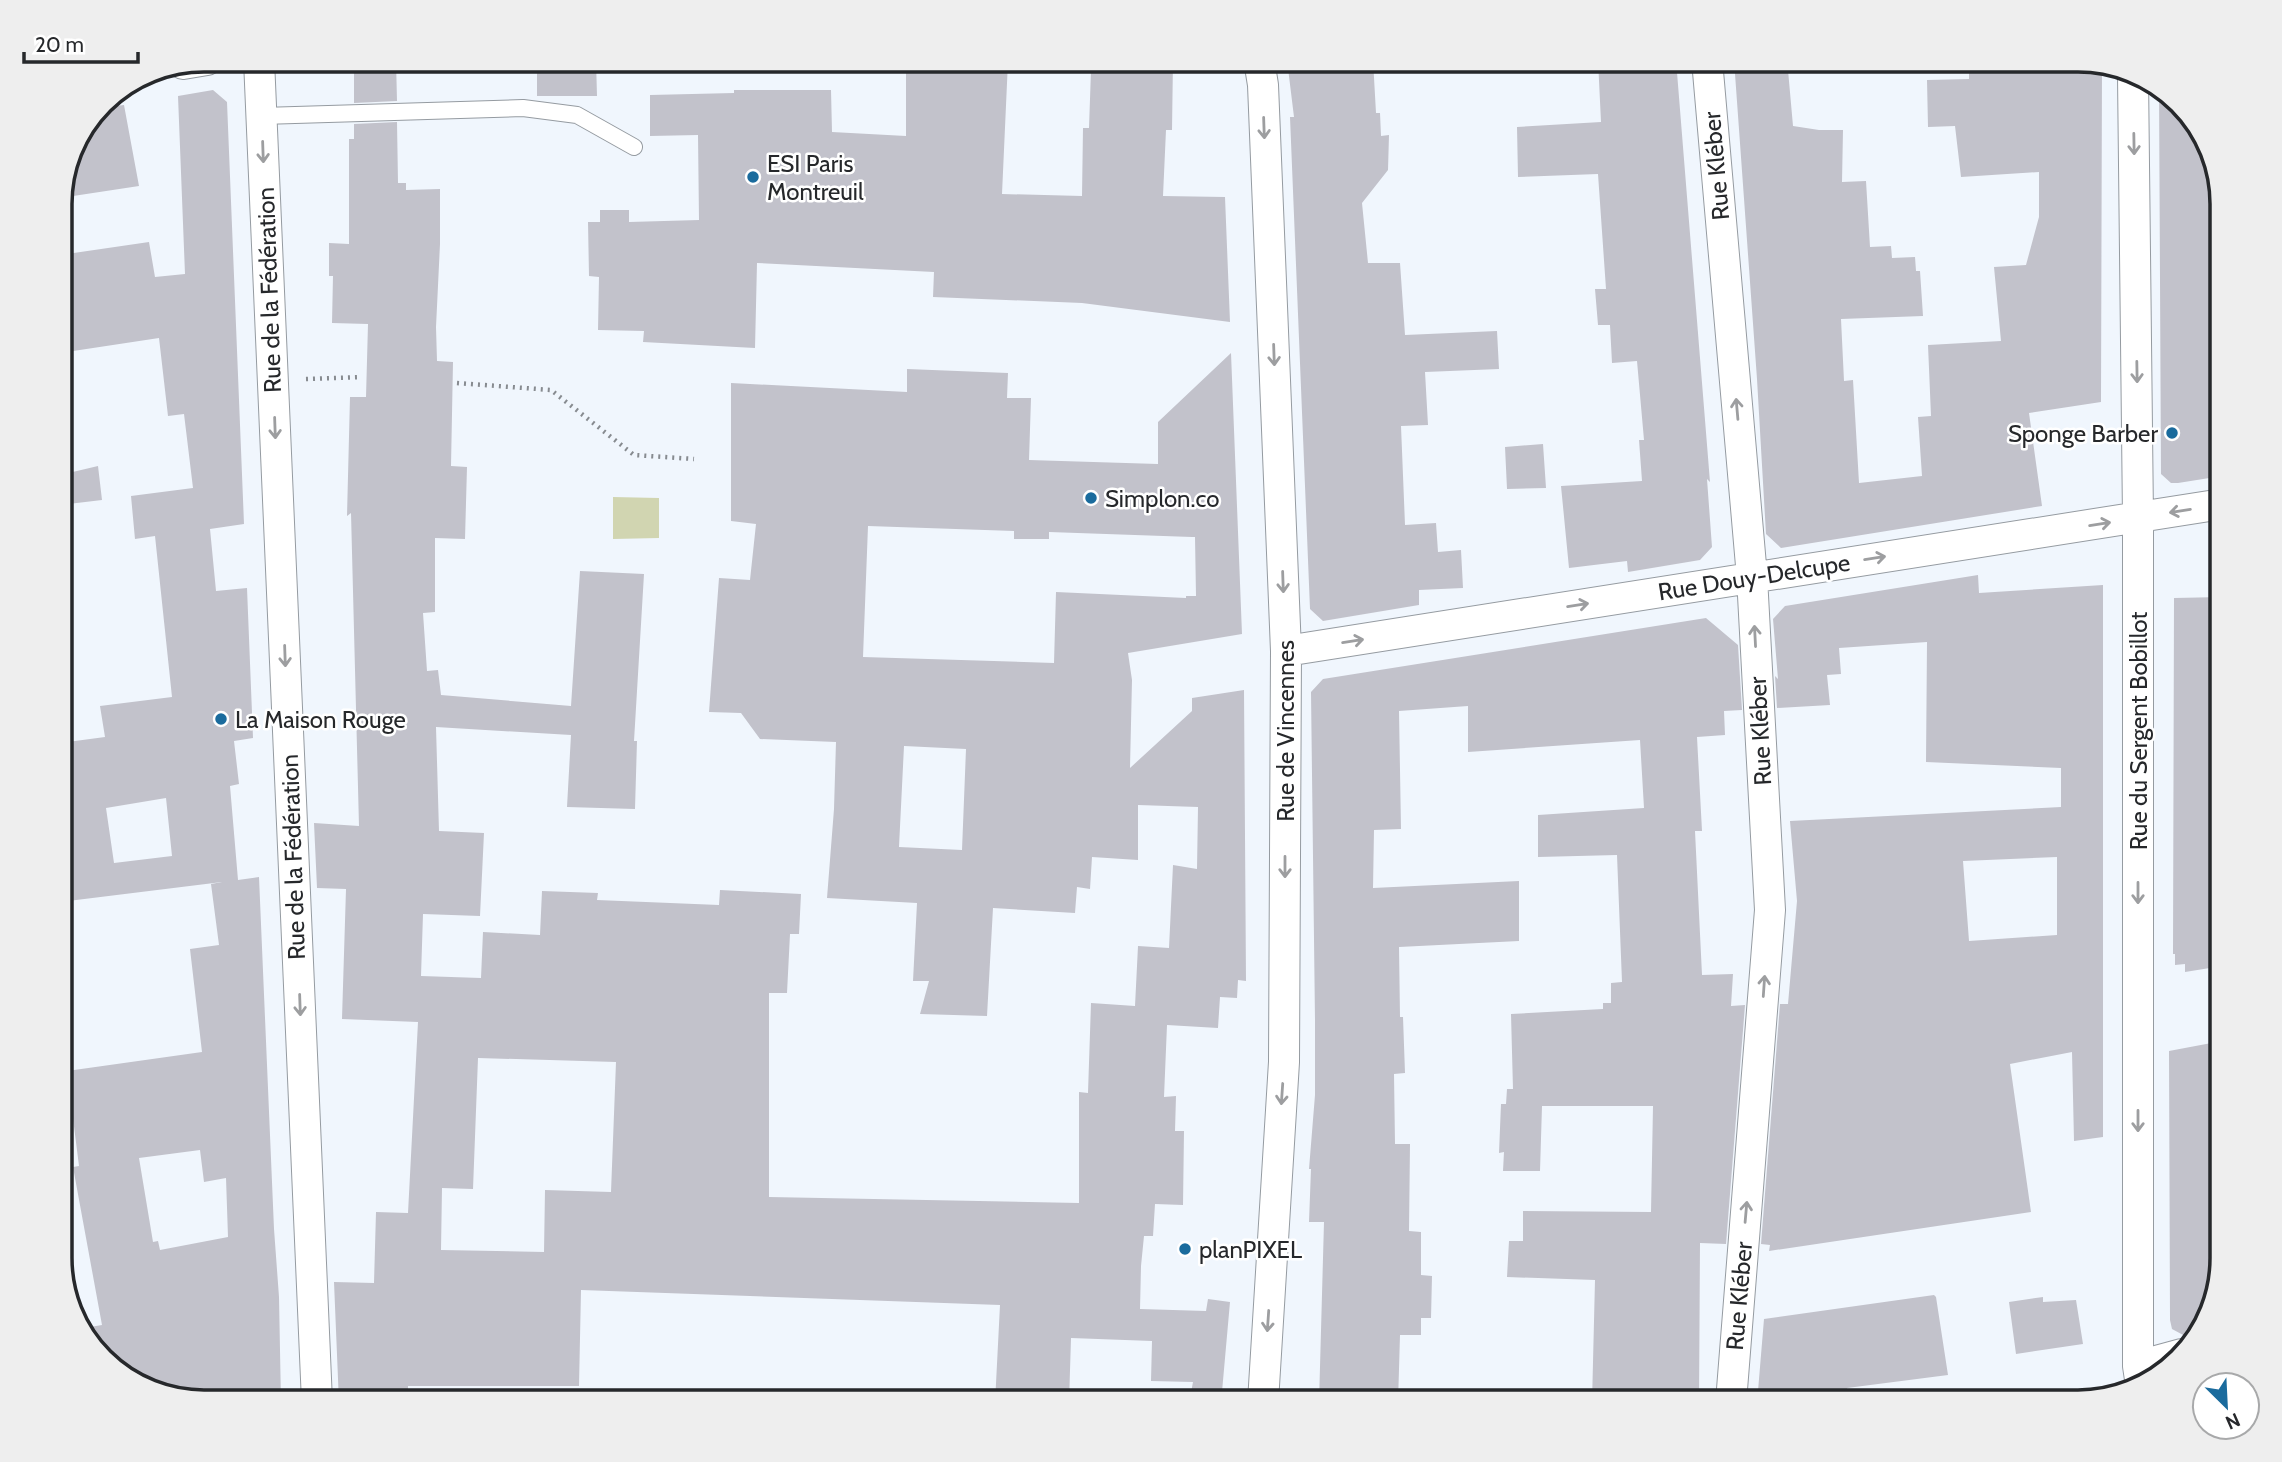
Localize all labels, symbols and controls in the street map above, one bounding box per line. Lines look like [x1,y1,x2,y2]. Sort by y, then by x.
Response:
scale bar [24,21,138,65]
text: 20 m [35,32,84,57]
street label: Rue Kléber [1697,110,1735,222]
one-way arrow [1258,116,1271,139]
one-way arrow [2127,133,2141,156]
one-way arrow [257,140,270,163]
place label: ESI Paris Montreuil [767,149,864,206]
marker: ESI Paris Montreuil [745,169,761,185]
street label: Rue de la Fédération [251,187,287,393]
one-way arrow [1267,343,1280,366]
one-way arrow [2130,360,2143,383]
one-way arrow [1730,399,1743,421]
one-way arrow [268,417,281,440]
place label: Sponge Barber [2008,419,2158,448]
marker: Sponge Barber [2164,425,2180,441]
place label: Simplon.co [1105,484,1219,513]
marker: Simplon.co [1083,490,1099,506]
one-way arrow [2169,505,2192,518]
one-way arrow [2088,517,2111,530]
street label: Rue Douy-Delcupe [1656,547,1852,607]
one-way arrow [1863,551,1886,564]
one-way arrow [1276,570,1289,593]
one-way arrow [1566,598,1589,611]
street label: Rue du Sergent Bobillot [2124,612,2153,850]
one-way arrow [1748,625,1761,648]
one-way arrow [1341,634,1364,647]
street label: Rue de Vincennes [1271,640,1300,822]
one-way arrow [278,644,291,667]
street label: Rue Kléber [1743,675,1777,786]
place label: La Maison Rouge [235,705,406,734]
marker: La Maison Rouge [213,711,229,727]
street label: Rue de la Fédération [275,754,311,960]
one-way arrow [1278,855,1292,878]
one-way arrow [2131,882,2145,905]
one-way arrow [1758,975,1771,997]
one-way arrow [293,994,306,1017]
one-way arrow [1276,1082,1289,1105]
one-way arrow [2131,1109,2145,1132]
one-way arrow [1740,1202,1753,1224]
place label: planPIXEL [1199,1235,1302,1264]
street label: Rue Kléber [1720,1240,1758,1352]
marker: planPIXEL [1177,1241,1193,1257]
one-way arrow [1261,1309,1274,1332]
north arrow [2191,1371,2261,1441]
text: N [2222,1408,2244,1434]

